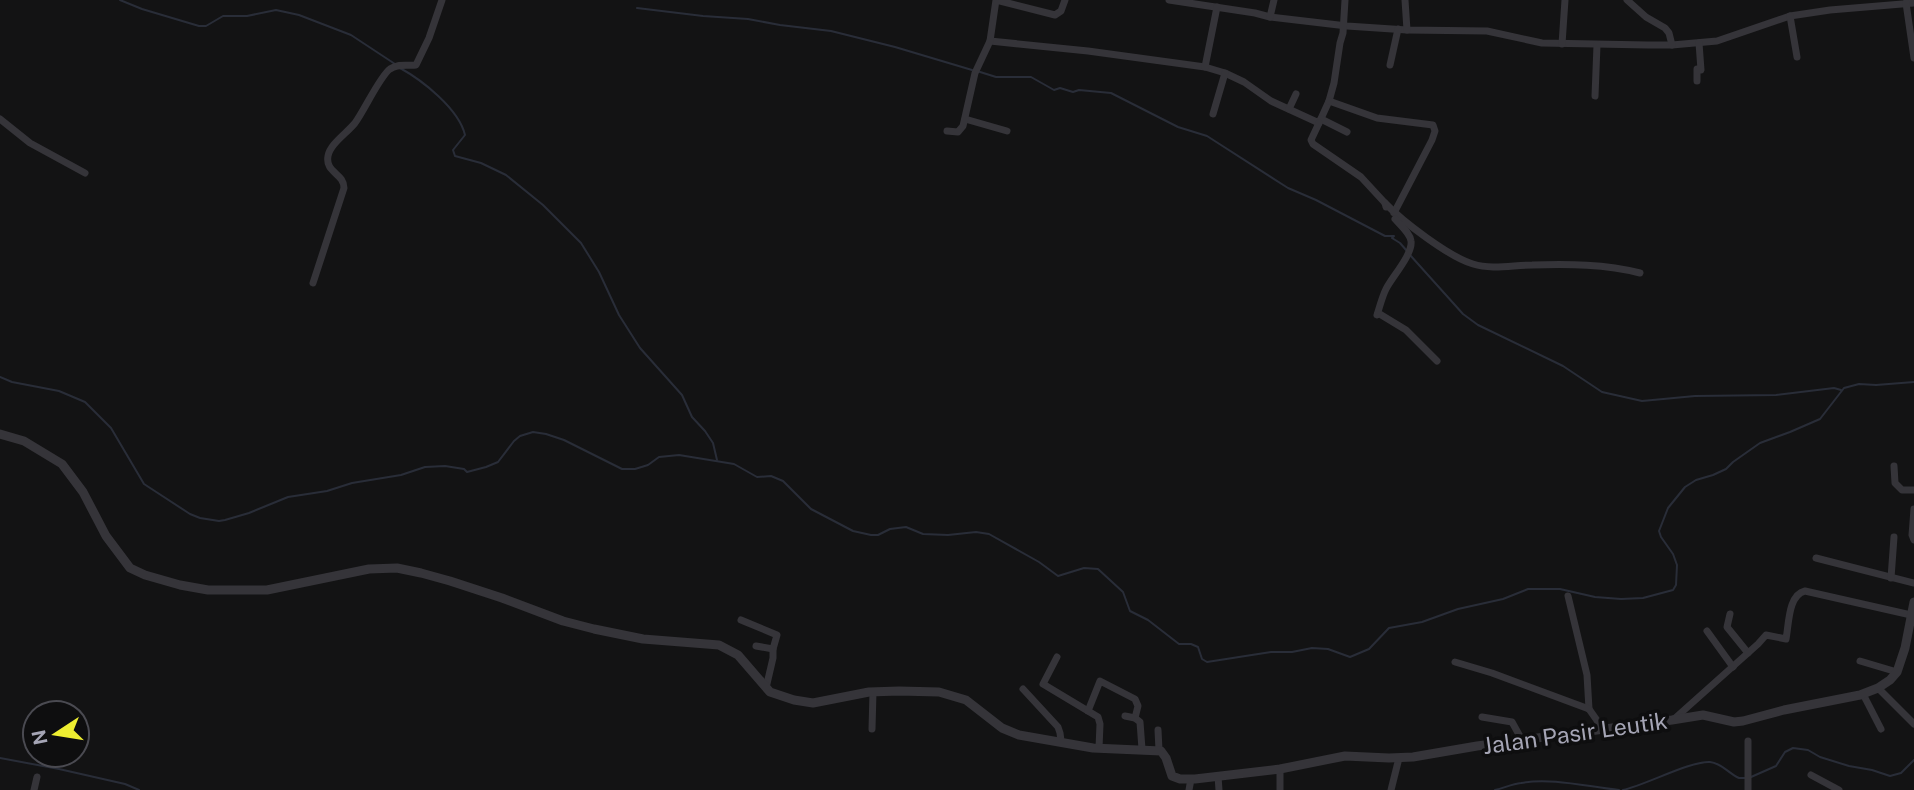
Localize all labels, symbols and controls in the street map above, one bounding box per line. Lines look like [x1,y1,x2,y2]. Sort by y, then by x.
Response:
north arrow [21,699,91,769]
street label: Jalan Pasir Leutik [1481,707,1669,759]
text: N [27,728,52,747]

